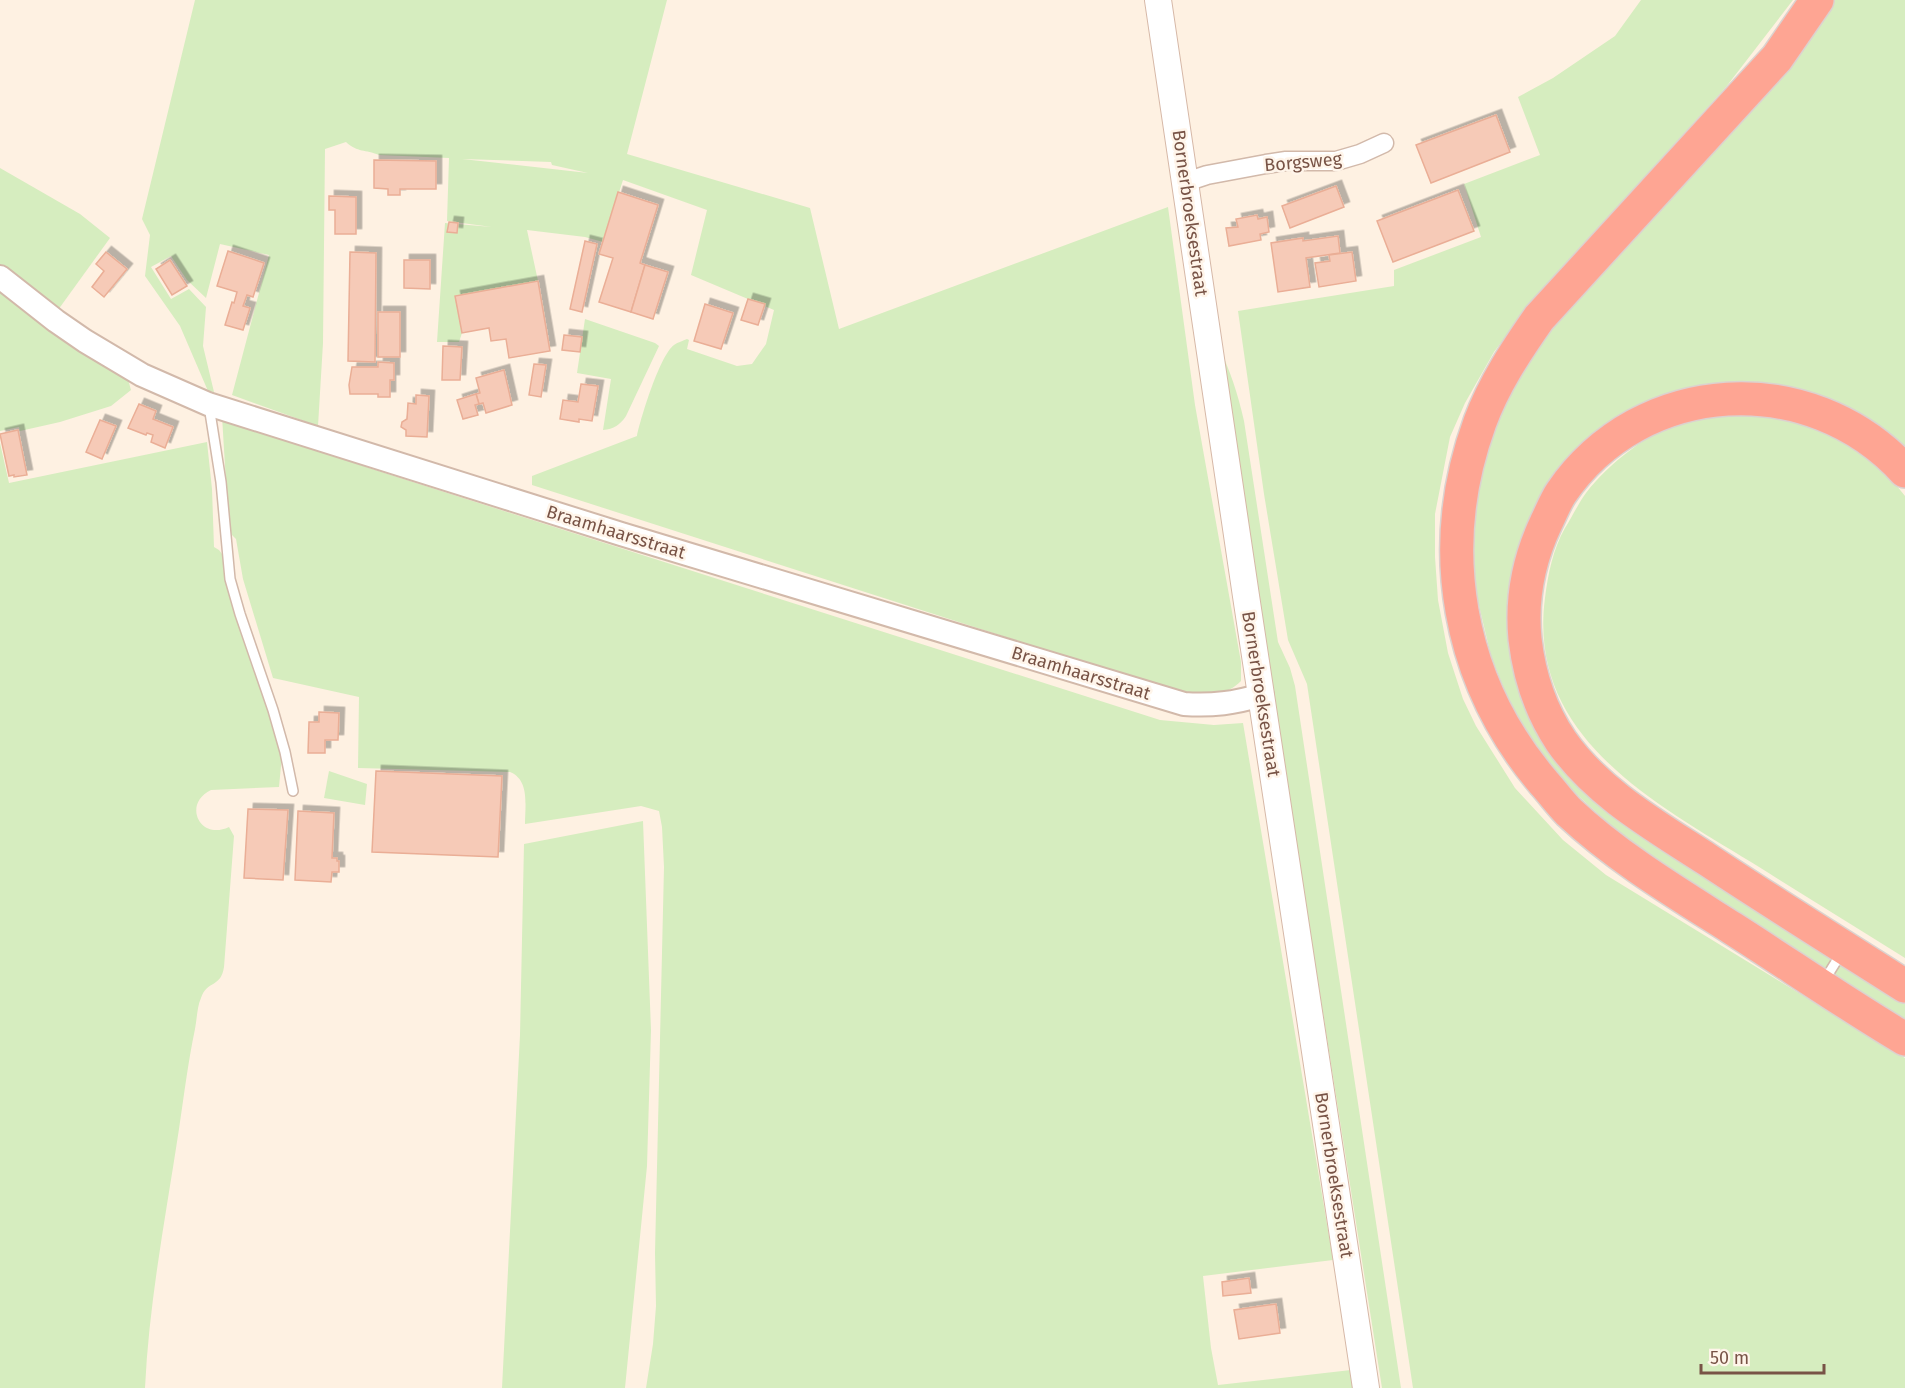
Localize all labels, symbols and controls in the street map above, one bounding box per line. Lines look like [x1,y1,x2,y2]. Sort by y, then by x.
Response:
street label: Bornerbroeksestraat [1167,128,1213,298]
street label: Borgsweg [1263,148,1343,176]
street label: Braamhaarsstraat [544,500,689,564]
street label: Bornerbroeksestraat [1237,609,1285,779]
street label: Braamhaarsstraat [1009,641,1154,705]
street label: Bornerbroeksestraat [1310,1090,1358,1260]
scale bar [1701,1337,1824,1375]
text: 50 m [1710,1347,1749,1369]

